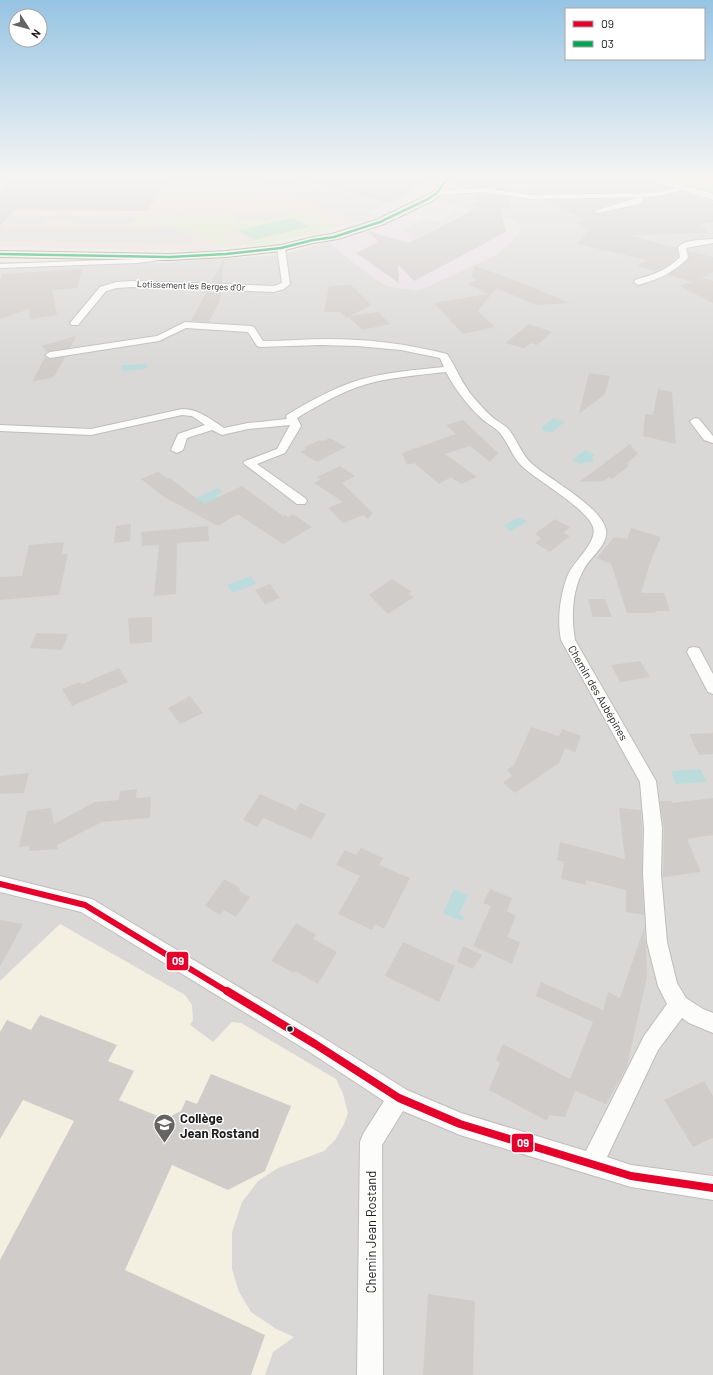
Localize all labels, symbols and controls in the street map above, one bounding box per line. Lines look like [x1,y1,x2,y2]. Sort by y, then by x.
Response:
north arrow [8,8,48,48]
legend [565,8,705,60]
text: 09 [601,16,614,30]
text: N [29,27,44,41]
text: 03 [601,36,614,50]
street label: Lotissement les Berges d'Or [137,278,246,293]
street label: Chemin des Aubépines [566,643,631,743]
line badge: 09 [166,951,189,971]
text: 09 [172,954,184,967]
unlabelled marker [285,1024,295,1034]
place label: Collège Jean Rostand [180,1110,259,1141]
school or university icon: Collège Jean Rostand [152,1112,178,1145]
line badge: 09 [511,1133,534,1153]
text: 09 [517,1136,529,1149]
street label: Chemin Jean Rostand [363,1171,379,1293]

